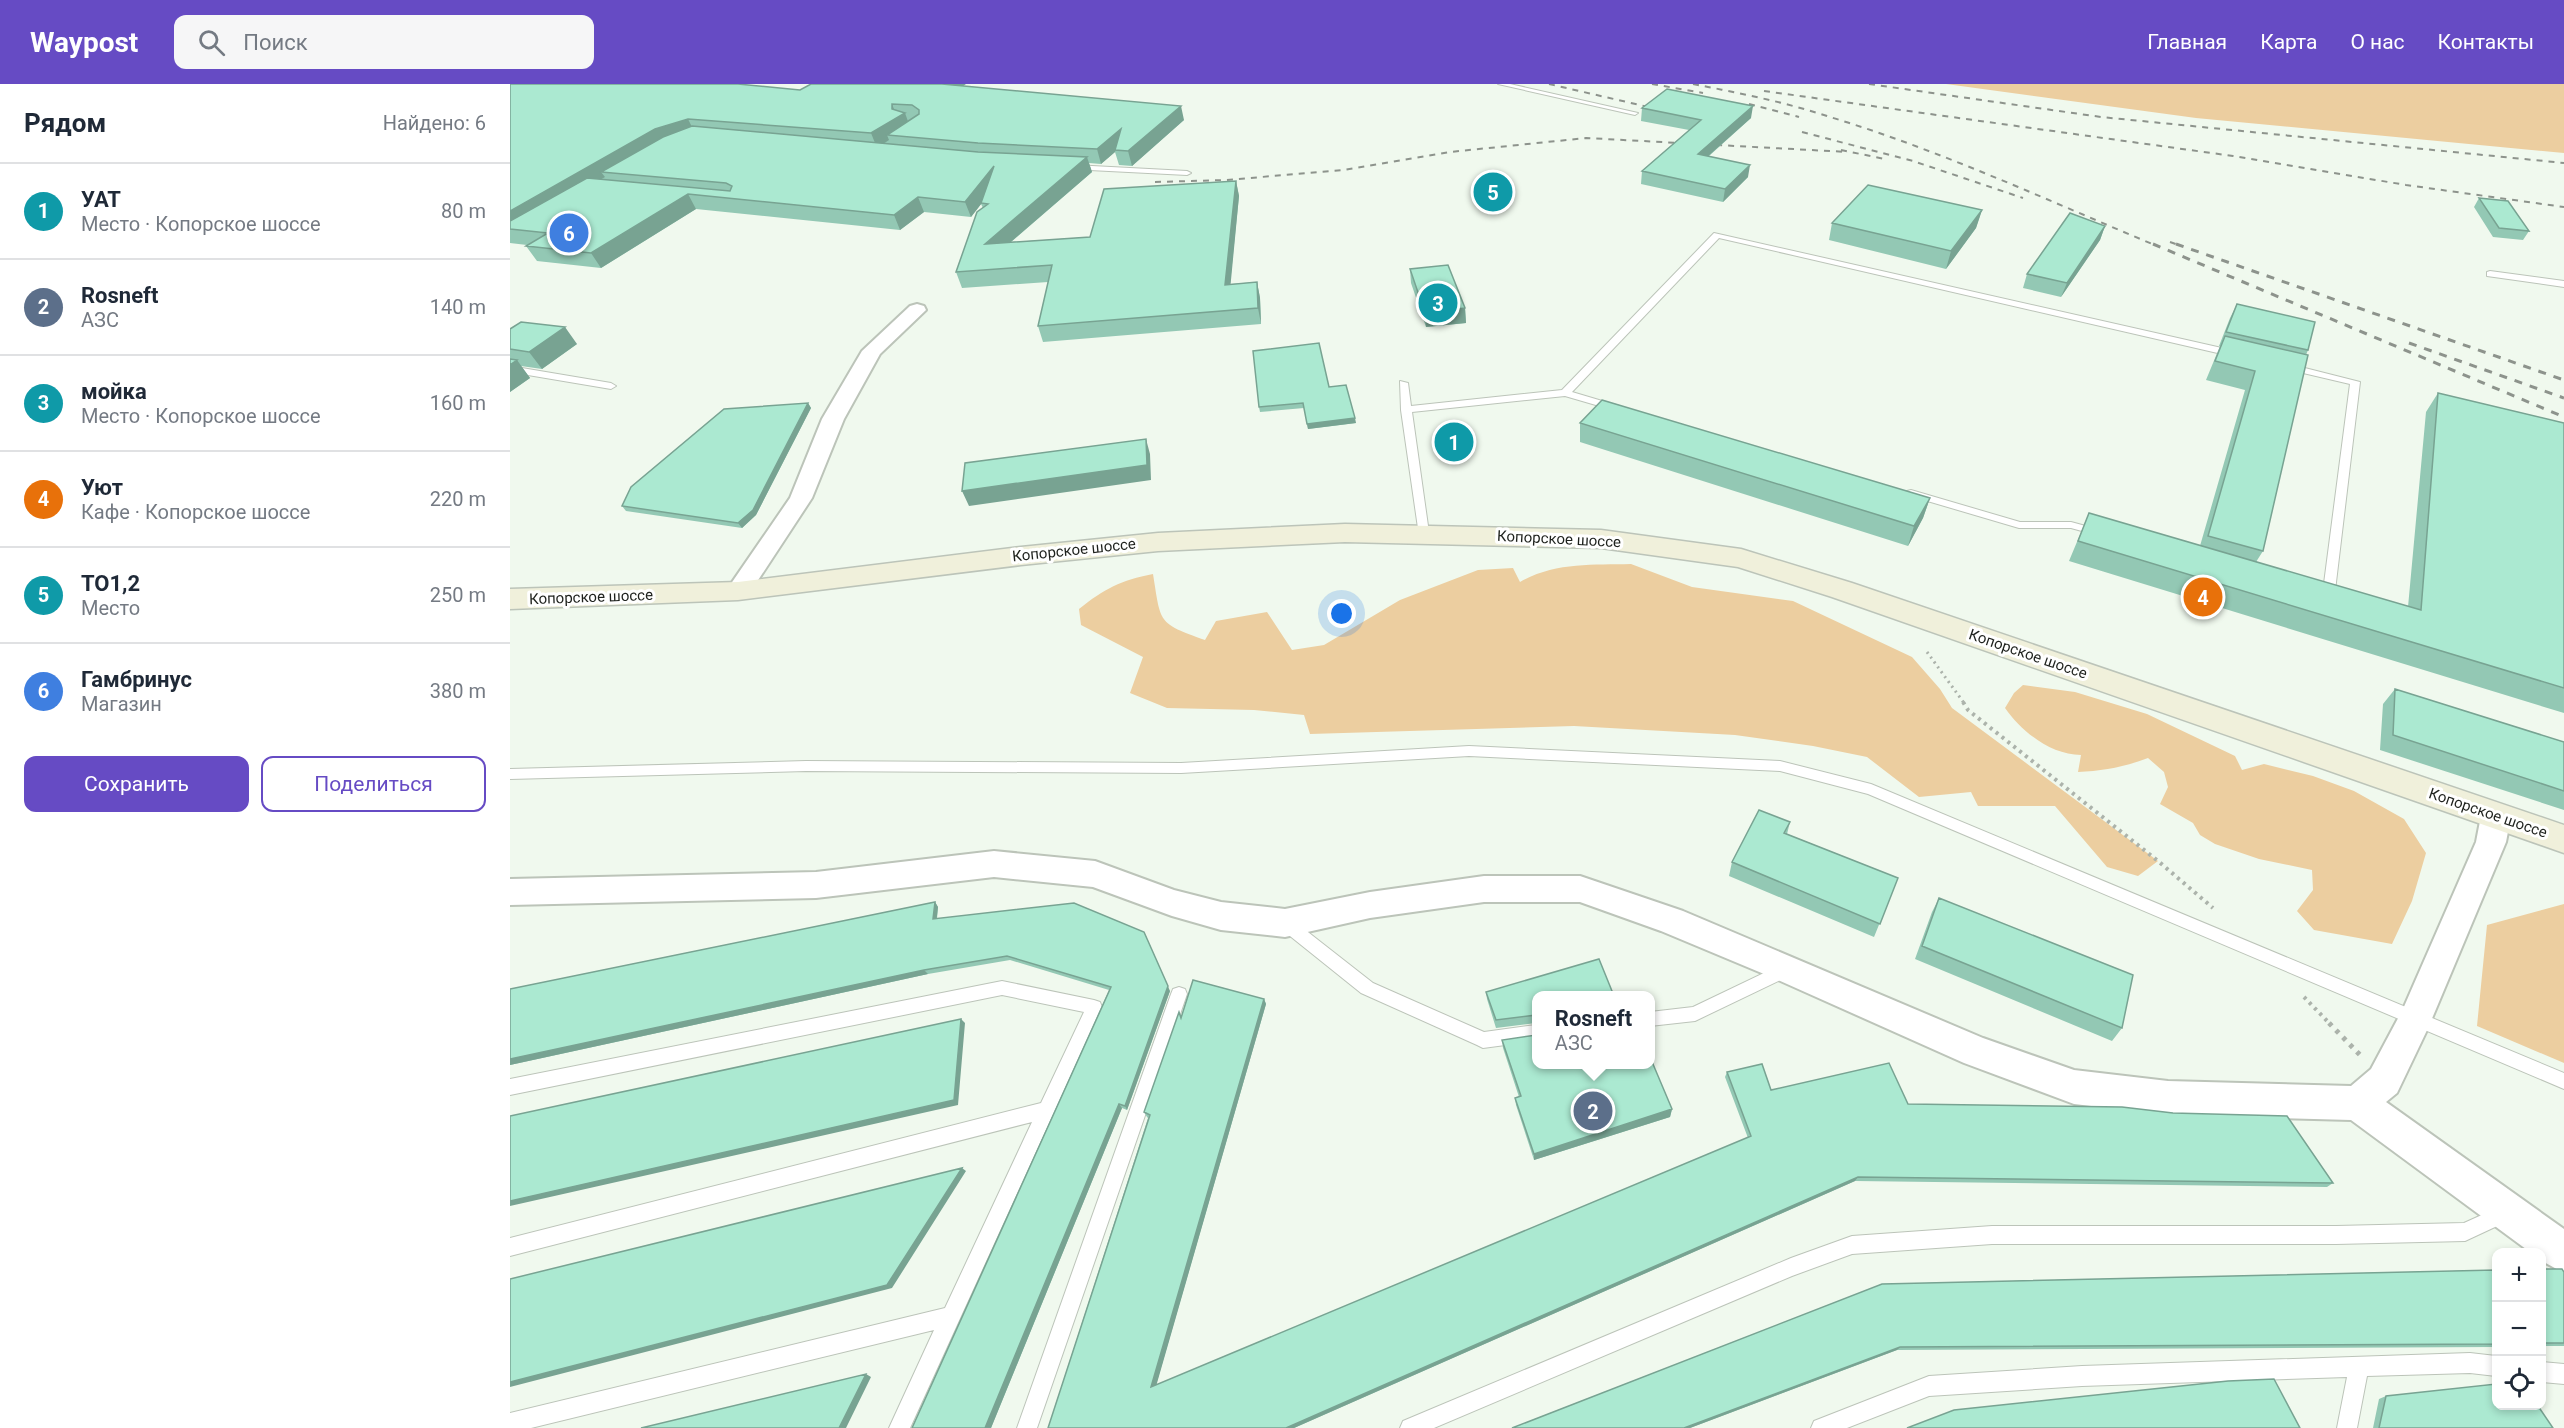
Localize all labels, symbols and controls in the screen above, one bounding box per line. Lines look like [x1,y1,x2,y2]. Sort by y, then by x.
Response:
search box [174,15,594,69]
text: Waypost [30,26,138,59]
icon: search [195,26,228,59]
text: Поиск [243,30,308,55]
text: Главная [2147,30,2227,54]
text: Карта [2260,30,2317,54]
text: О нас [2350,30,2405,54]
text: Контакты [2438,30,2534,54]
text: Рядом [24,108,106,138]
text: Найдено: 6 [383,111,486,135]
pin: 5 [1474,170,1512,214]
text: УАТ [81,187,121,212]
text: 1 [38,199,49,223]
text: 80 m [441,199,486,223]
pin: 6 [550,210,588,256]
text: Место · Копорское шоссе [81,212,321,236]
pin: 3 [1418,280,1458,326]
text: Rosneft [81,283,158,308]
text: 2 [38,295,49,319]
text: 140 m [430,295,486,319]
text: АЗС [81,308,119,332]
text: мойка [81,379,147,404]
text: 3 [38,391,49,415]
text: 160 m [430,391,486,415]
text: Место · Копорское шоссе [81,404,321,428]
pin: 1 [1434,420,1474,464]
text: Уют [81,475,123,500]
text: 4 [38,487,49,511]
text: 220 m [430,487,486,511]
text: Кафе · Копорское шоссе [81,500,310,524]
street label: Копорское шоссе [1497,527,1621,551]
street label: Копорское шоссе [1011,535,1137,565]
text: ТО1,2 [81,571,140,596]
pin: 4 [2184,574,2222,620]
text: 5 [38,583,49,607]
text: 250 m [430,583,486,607]
street label: Копорское шоссе [529,586,653,608]
text: Место [81,596,140,620]
your location [1327,599,1356,628]
street label: Копорское шоссе [1966,625,2090,683]
text: Гамбринус [81,667,192,692]
text: 6 [38,679,49,703]
text: 380 m [430,679,486,703]
text: Магазин [81,692,162,716]
button: Сохранить [24,756,249,812]
button: Поделиться [261,756,486,812]
street label: Копорское шоссе [2426,784,2550,842]
popup [1532,991,1655,1069]
text: Rosneft [1555,1006,1632,1031]
text: АЗС [1555,1031,1593,1055]
pin: 2 [1574,1088,1612,1134]
map controls [2492,1248,2546,1410]
button: + [2492,1248,2546,1302]
button: − [2492,1302,2546,1356]
button: locate [2492,1356,2546,1410]

